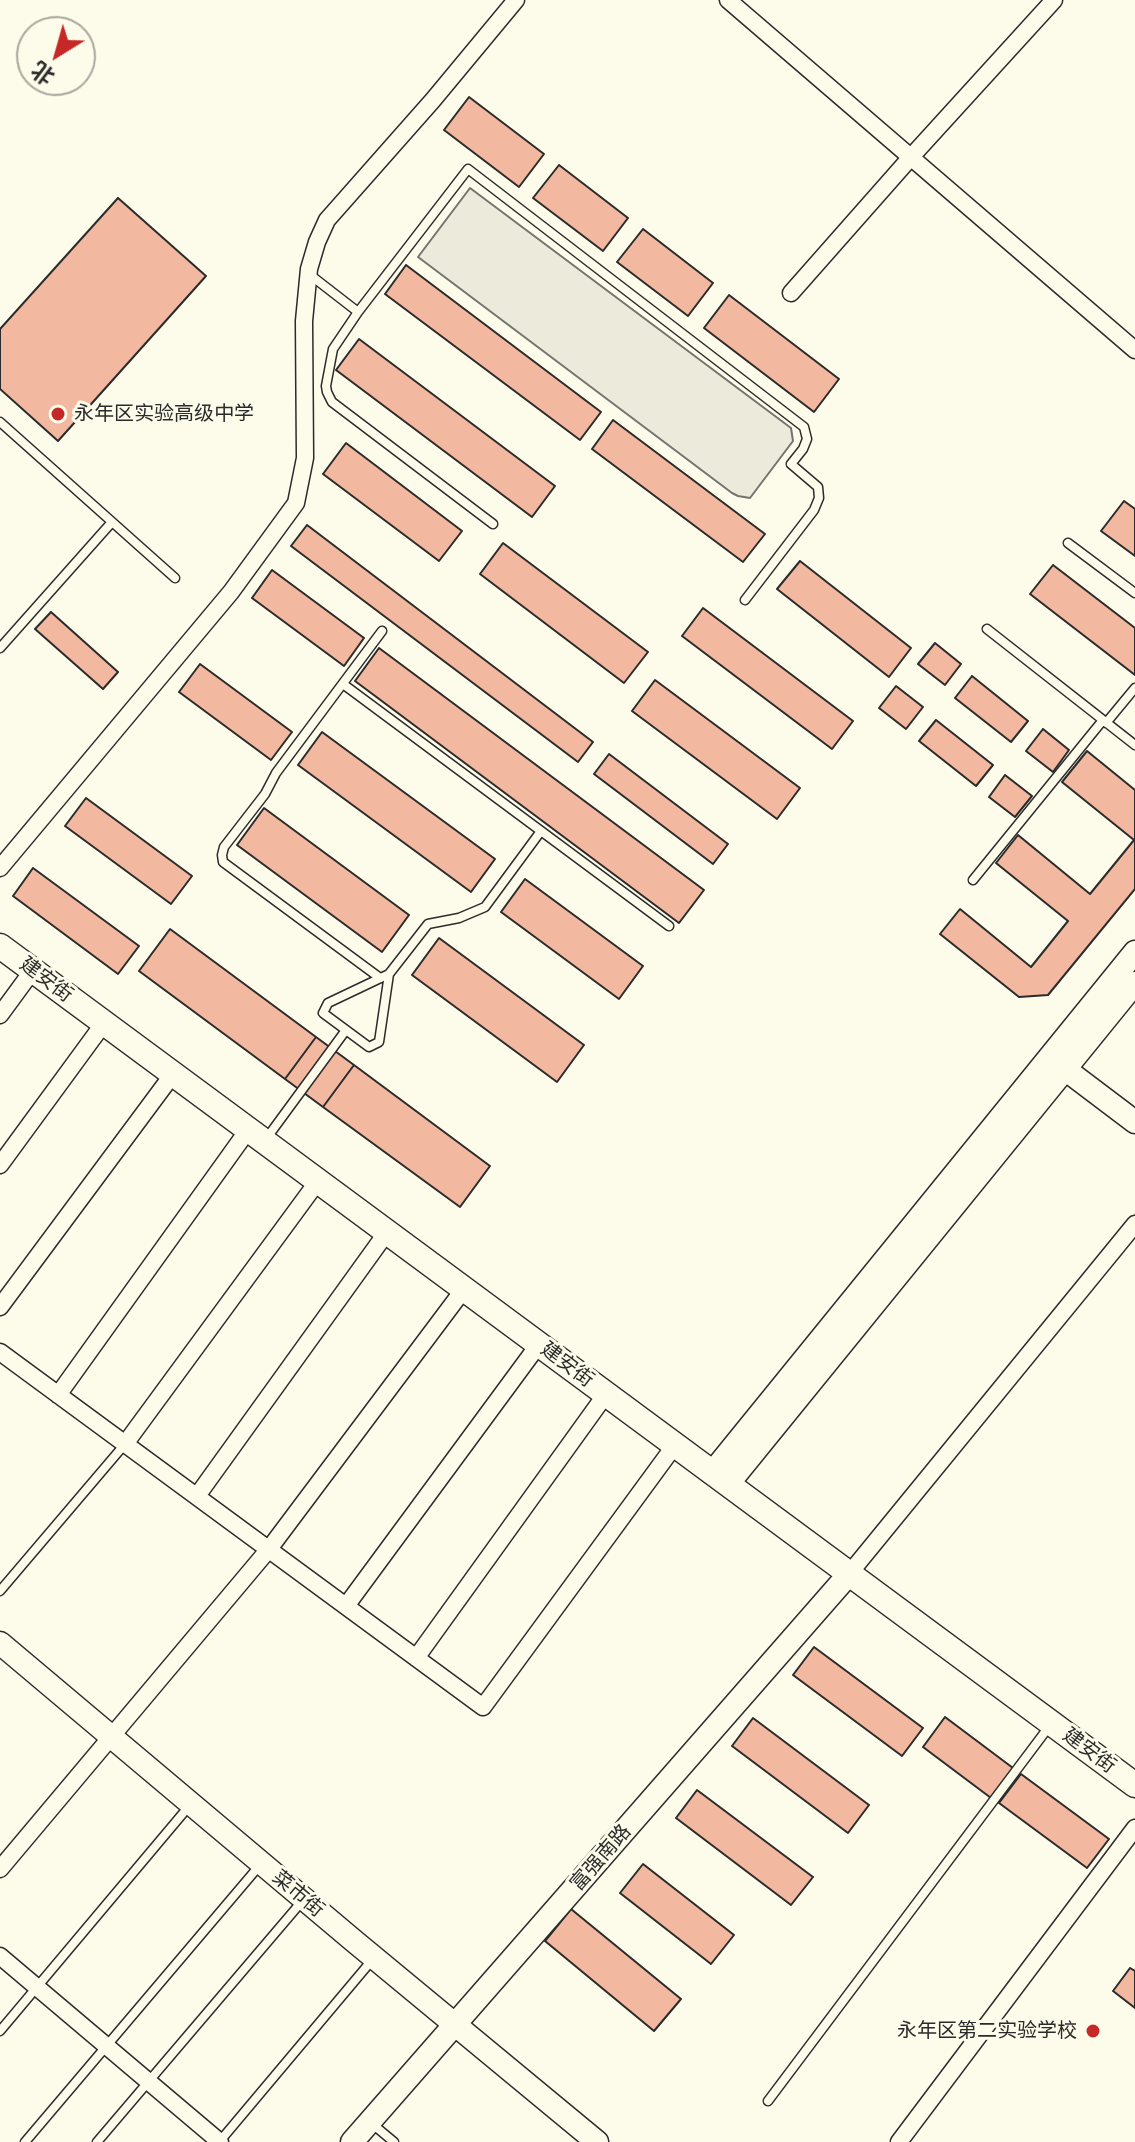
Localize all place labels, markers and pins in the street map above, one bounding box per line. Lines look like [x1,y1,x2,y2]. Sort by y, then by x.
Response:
place label: 永年区实验高级中学 [74,402,254,426]
marker: 永年区实验高级中学 [49,405,67,423]
place label: 永年区第二实验学校 [897,2019,1077,2043]
marker: 永年区第二实验学校 [1084,2022,1102,2040]

